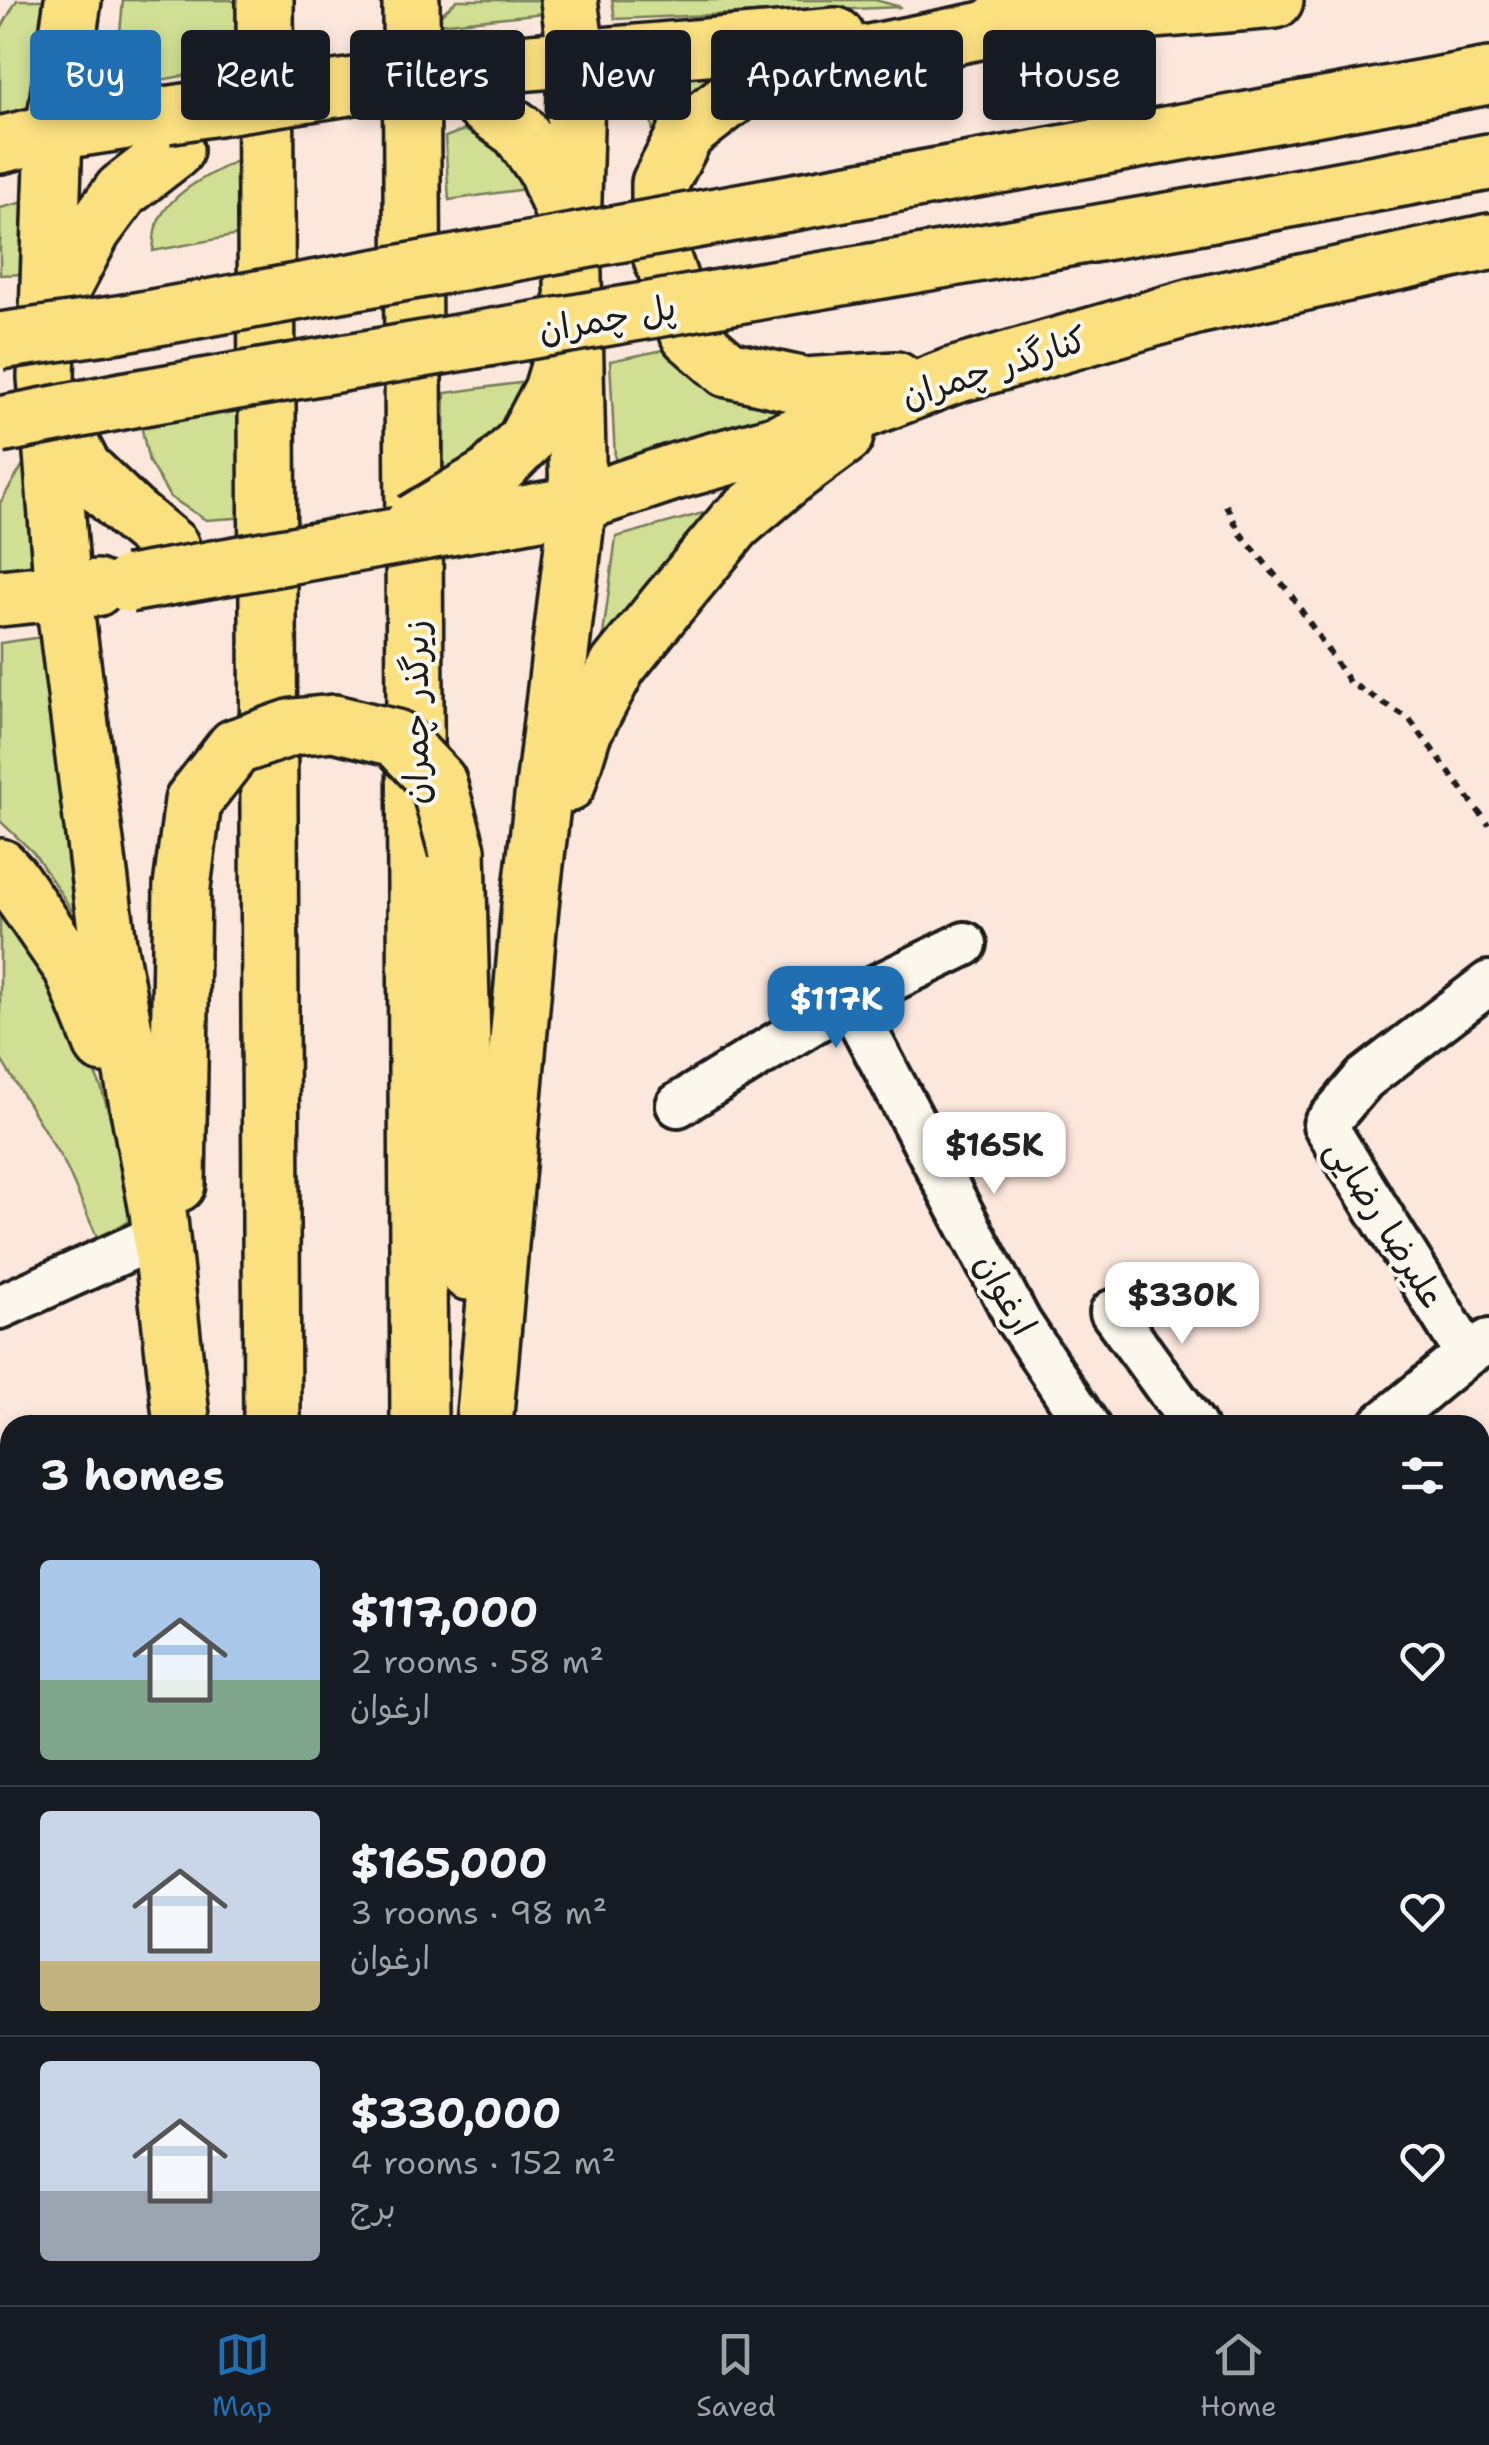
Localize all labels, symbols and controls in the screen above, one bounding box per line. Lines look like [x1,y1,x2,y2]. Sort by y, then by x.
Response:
chip: Buy [30,30,161,120]
chip: Rent [181,30,330,120]
chip: Filters [350,30,525,120]
chip: New [545,30,691,120]
chip: Apartment [711,30,963,120]
chip: House [983,30,1156,120]
street label: پل چمران [535,283,679,353]
street label: کنارگذر چمران [895,315,1093,419]
street label: زیرگذر چمران [392,620,439,804]
pin: $117K [766,966,906,1051]
text: $117K [789,977,883,1020]
pin: $165K [924,1112,1064,1197]
text: $165K [945,1123,1043,1166]
street label: علیرضا رضایی [1315,1129,1457,1317]
street label: ارغوان [964,1244,1048,1344]
pin: $330K [1112,1262,1252,1347]
text: $330K [1127,1273,1237,1316]
text: 3 homes [40,1447,225,1503]
icon: filters [1395,1448,1450,1503]
text: $117,000 [350,1584,538,1640]
icon: home [120,1600,240,1720]
icon: heart [1395,1633,1450,1688]
text: 2 rooms · 58 m² [350,1640,604,1683]
text: ارغوان [350,1685,430,1728]
text: $165,000 [350,1835,548,1891]
icon: home [120,1851,240,1971]
icon: heart [1395,1884,1450,1939]
text: 3 rooms · 98 m² [350,1891,607,1934]
text: ارغوان [350,1936,430,1979]
text: $330,000 [350,2085,561,2141]
icon: home [120,2101,240,2221]
icon: heart [1395,2134,1450,2189]
text: 4 rooms · 152 m² [350,2141,616,2184]
text: برج [350,2186,395,2229]
tab: Map [212,2327,272,2425]
tab: Saved [696,2327,776,2425]
tab: Home [1200,2327,1277,2425]

